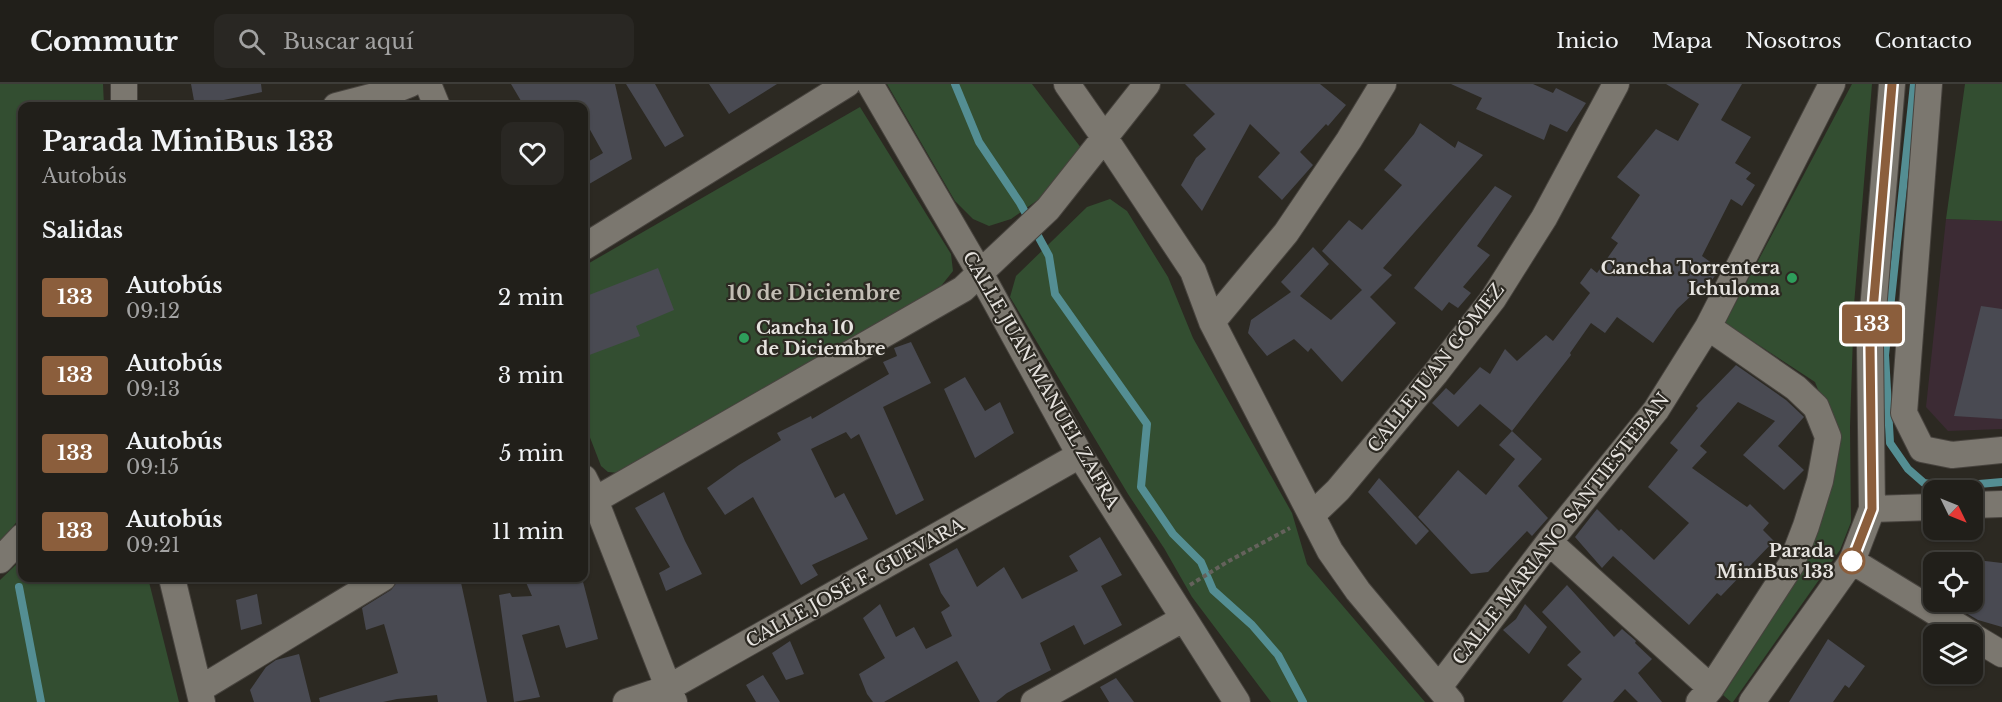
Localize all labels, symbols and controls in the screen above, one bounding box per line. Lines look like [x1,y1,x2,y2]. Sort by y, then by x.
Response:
search box [214,14,634,68]
text: Commutr [30,24,178,59]
icon: search [235,25,268,58]
text: Buscar aquí [283,28,413,55]
text: Inicio [1556,28,1619,54]
text: Mapa [1652,28,1712,54]
text: Nosotros [1745,28,1841,54]
text: Contacto [1874,28,1972,54]
button: heart [501,122,564,185]
text: Parada MiniBus 133 [42,124,334,159]
text: Autobús [42,164,127,188]
text: Salidas [42,217,123,244]
street label: CALLE JUAN MANUEL ZAFRA [958,247,1125,514]
place label: Cancha Torrentera Ichuloma [1601,257,1781,300]
marker: Cancha Torrentera Ichuloma [1785,271,1799,285]
text: Autobús [126,272,222,299]
street label: CALLE JUAN GÓMEZ [1362,278,1509,457]
district label: 10 de Diciembre [728,281,900,305]
text: 133 [57,284,93,310]
text: 2 min [498,284,564,311]
text: 09:12 [126,299,180,323]
line badge: 133 [1838,304,1906,344]
text: 133 [1854,311,1890,337]
place label: Cancha 10 de Diciembre [756,317,885,360]
marker: Cancha 10 de Diciembre [737,331,751,345]
text: Autobús [126,350,222,377]
text: 133 [57,362,93,388]
text: 3 min [498,362,564,389]
text: 09:13 [126,377,180,401]
street label: CALLE MARIANO SANTIESTEBAN [1448,389,1674,669]
text: Autobús [126,428,222,455]
text: 133 [57,440,93,466]
text: 5 min [499,440,564,467]
text: 09:15 [126,455,179,479]
north arrow [1923,480,1983,540]
map controls [1923,480,1983,684]
text: Autobús [126,506,222,533]
street label: CALLE JOSÉ F. GUEVARA [742,512,969,652]
text: 133 [57,518,93,544]
text: 11 min [492,518,564,545]
text: 09:21 [126,533,180,557]
place label: Parada MiniBus 133 [1716,540,1835,583]
marker: Parada MiniBus 133 [1839,548,1865,574]
button: locate [1923,552,1983,612]
button: layers [1923,624,1983,684]

